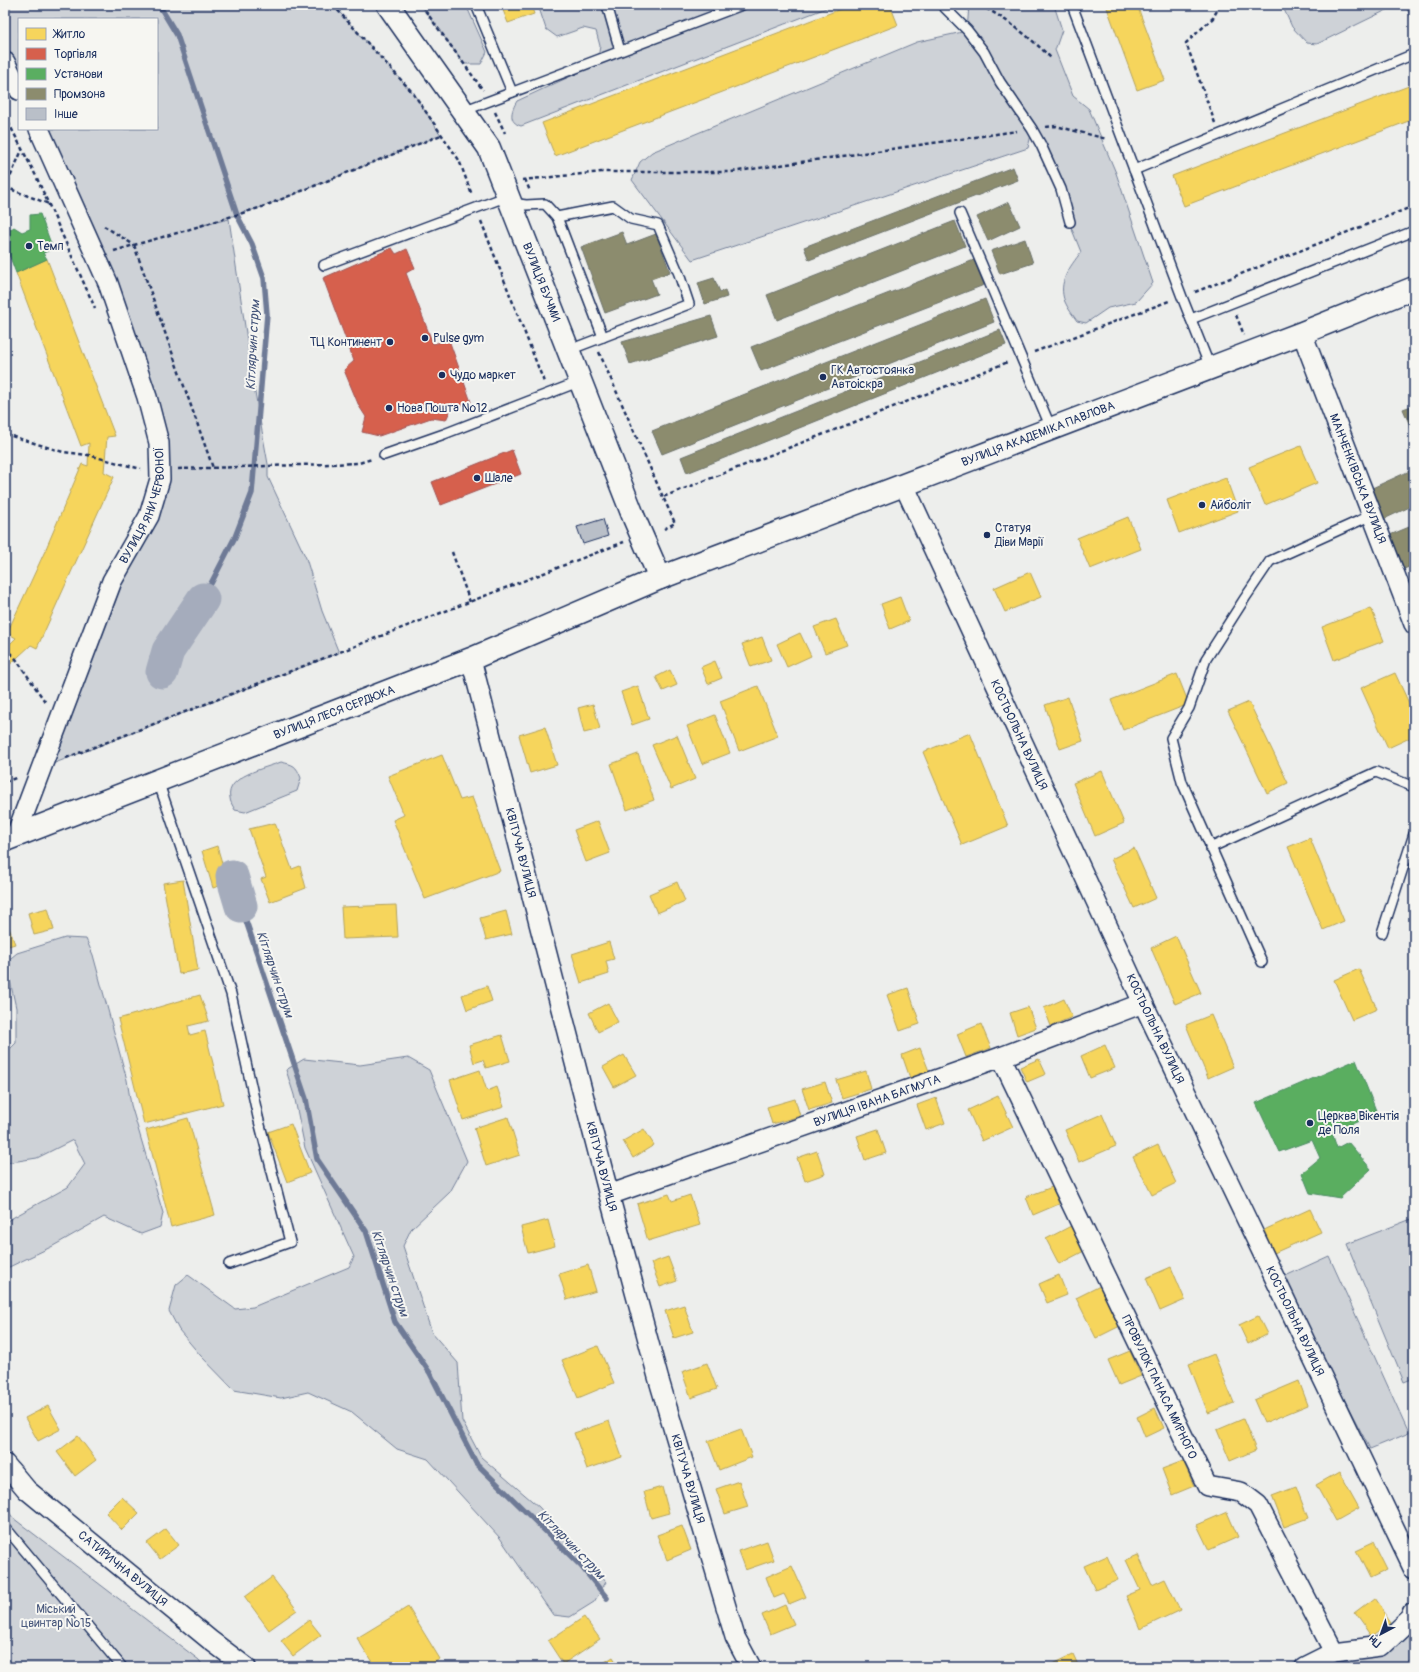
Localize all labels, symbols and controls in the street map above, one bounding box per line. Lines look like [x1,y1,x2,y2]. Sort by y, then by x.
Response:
legend [18,18,158,130]
text: Житло [52,27,86,42]
text: Торгівля [54,47,97,62]
text: Установи [54,67,103,82]
text: Промзона [54,87,105,102]
text: Інше [54,107,78,122]
place label: Темп [37,239,64,254]
street label: ВУЛИЦЯ БУЧМИ [519,240,563,324]
marker: Темп [24,241,34,251]
water label: Кітлярчин струм [243,298,263,390]
place label: Pulse gym [433,331,485,346]
marker: Pulse gym [420,333,430,343]
place label: ТЦ Континент [310,335,382,350]
marker: ТЦ Континент [385,337,395,347]
place label: ГК Автостоянка Автоіскра [831,363,915,392]
place label: Чудо маркет [450,368,516,383]
marker: Чудо маркет [437,370,447,380]
marker: ГК Автостоянка Автоіскра [818,372,828,382]
street label: ВУЛИЦЯ АКАДЕМІКА ПАВЛОВА [959,398,1117,470]
place label: Нова Пошта №12 [397,401,488,416]
marker: Нова Пошта №12 [384,403,394,413]
street label: МАНЧЕНКІВСЬКА ВУЛИЦЯ [1326,412,1389,546]
street label: ВУЛИЦЯ ЯНИ ЧЕРВОНОЇ [116,447,168,566]
place label: Шале [485,471,513,486]
marker: Шале [472,473,482,483]
place label: Айболіт [1210,498,1251,513]
marker: Айболіт [1197,500,1207,510]
place label: Статуя Діви Марії [994,521,1044,550]
marker: Статуя Діви Марії [982,530,992,540]
street label: КОСТЬОЛЬНА ВУЛИЦЯ [987,677,1051,792]
street label: ВУЛИЦЯ ЛЕСЯ СЕРДЮКА [271,682,397,743]
street label: КВІТУЧА ВУЛИЦЯ [502,806,539,899]
water label: Кітлярчин струм [253,929,298,1021]
street label: КОСТЬОЛЬНА ВУЛИЦЯ [1123,972,1188,1086]
street label: ВУЛИЦЯ ІВАНА БАГМУТА [812,1072,943,1130]
place label: Церква Вікентія де Поля [1318,1109,1400,1138]
marker: Церква Вікентія де Поля [1305,1118,1315,1128]
street label: КВІТУЧА ВУЛИЦЯ [582,1120,620,1213]
water label: Кітлярчин струм [368,1228,413,1320]
street label: КОСТЬОЛЬНА ВУЛИЦЯ [1262,1264,1327,1378]
street label: ПРОВУЛОК ПАНАСА МИРНОГО [1118,1313,1200,1462]
street label: КВІТУЧА ВУЛИЦЯ [667,1432,708,1525]
water label: Кітлярчин струм [534,1507,609,1584]
street label: САТИРИЧНА ВУЛИЦЯ [75,1528,170,1610]
park label: Міський цвинтар №15 [21,1602,91,1631]
north arrow [1361,1614,1401,1654]
text: Пн [1366,1632,1384,1650]

